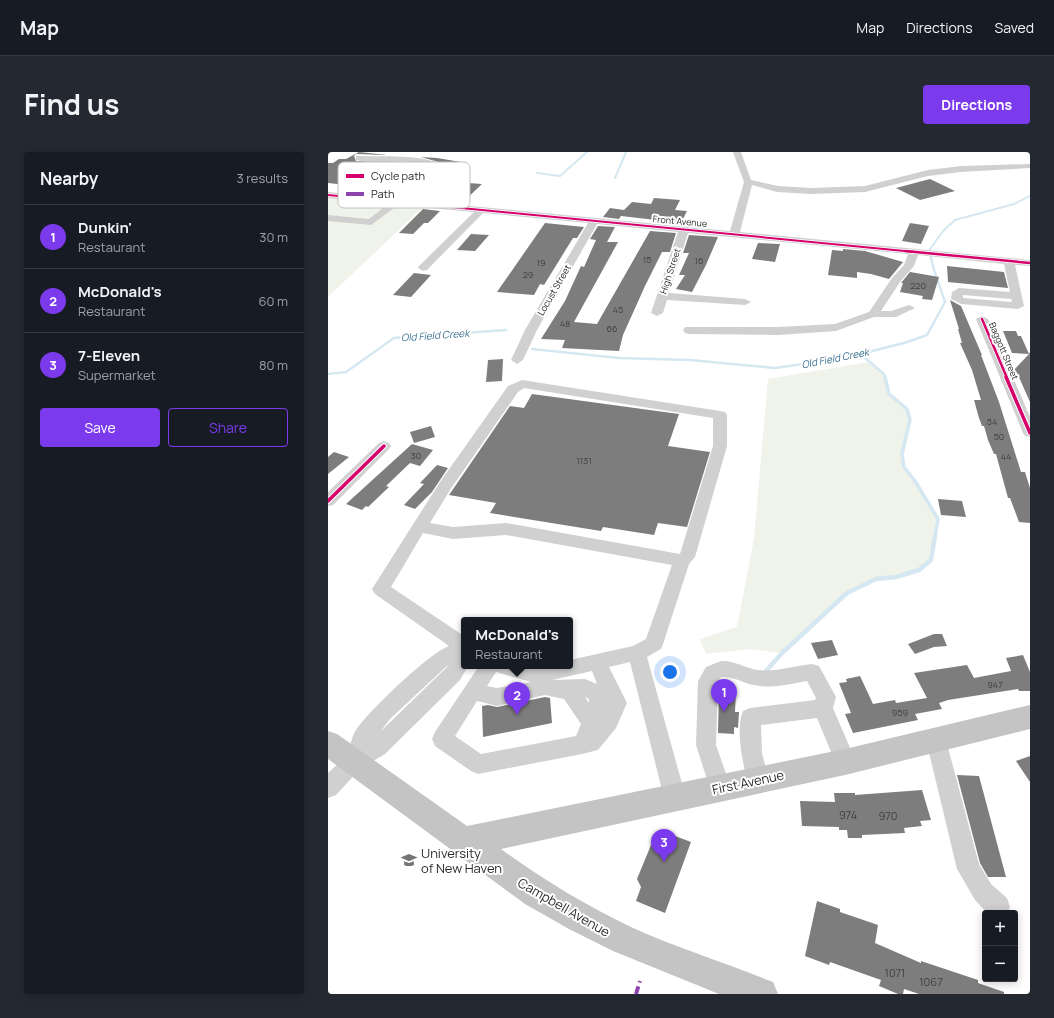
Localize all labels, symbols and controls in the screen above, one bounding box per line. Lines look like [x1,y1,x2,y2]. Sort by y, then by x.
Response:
text: Map [20,15,59,41]
text: Map [856,18,884,37]
text: Directions [906,18,973,37]
text: Saved [995,18,1034,37]
text: Find us [24,85,119,123]
button: Directions [923,85,1030,124]
legend [338,162,470,208]
text: Nearby [40,167,98,190]
text: Cycle path [371,168,425,183]
text: 3 results [236,169,288,187]
text: Path [371,186,394,201]
street label: Front Avenue [652,212,708,230]
text: Dunkin' [78,217,132,238]
text: 1 [50,228,56,246]
text: 30 m [259,228,288,246]
text: Restaurant [78,238,145,256]
street label: High Street [657,246,684,295]
house number: 15 [643,253,651,266]
house number: 16 [694,254,704,267]
house number: 19 [536,256,546,269]
street label: Locust Street [534,262,574,318]
house number: 29 [523,268,533,281]
house number: 220 [910,279,926,292]
text: McDonald's [78,281,162,302]
text: 2 [49,292,57,310]
text: 60 m [258,292,288,310]
text: Restaurant [78,302,145,320]
house number: 45 [613,303,623,316]
house number: 48 [560,317,570,330]
street label: Baggott Street [986,320,1022,382]
house number: 66 [606,322,618,335]
water label: Old Field Creek [400,325,472,344]
water label: Old Field Creek [800,344,872,371]
text: 7-Eleven [78,345,140,366]
text: 3 [49,356,57,374]
text: 80 m [259,356,288,374]
text: Supermarket [78,366,156,384]
button: Save [40,408,160,447]
button: Share [168,408,288,447]
house number: 54 [987,415,997,428]
house number: 50 [994,430,1004,443]
house number: 30 [411,449,421,462]
house number: 44 [1001,450,1011,463]
house number: 1131 [576,454,592,467]
popup [461,617,573,669]
text: McDonald's [475,624,559,645]
text: Restaurant [475,645,543,663]
your location [660,662,680,682]
house number: 947 [987,678,1003,691]
pin: 1 [711,679,737,712]
pin: 2 [504,682,530,715]
house number: 959 [892,706,908,719]
street label: First Avenue [710,766,786,798]
house number: 974 [839,807,857,822]
house number: 970 [879,808,897,823]
pin: 3 [651,829,677,862]
place label: University of New Haven [421,844,502,877]
school or university icon: University of New Haven [400,851,418,869]
street label: Campbell Avenue [515,873,614,941]
map controls [982,910,1018,982]
button: + [982,910,1018,946]
button: − [982,946,1018,982]
house number: 1071 [885,965,905,980]
house number: 1067 [919,974,943,989]

